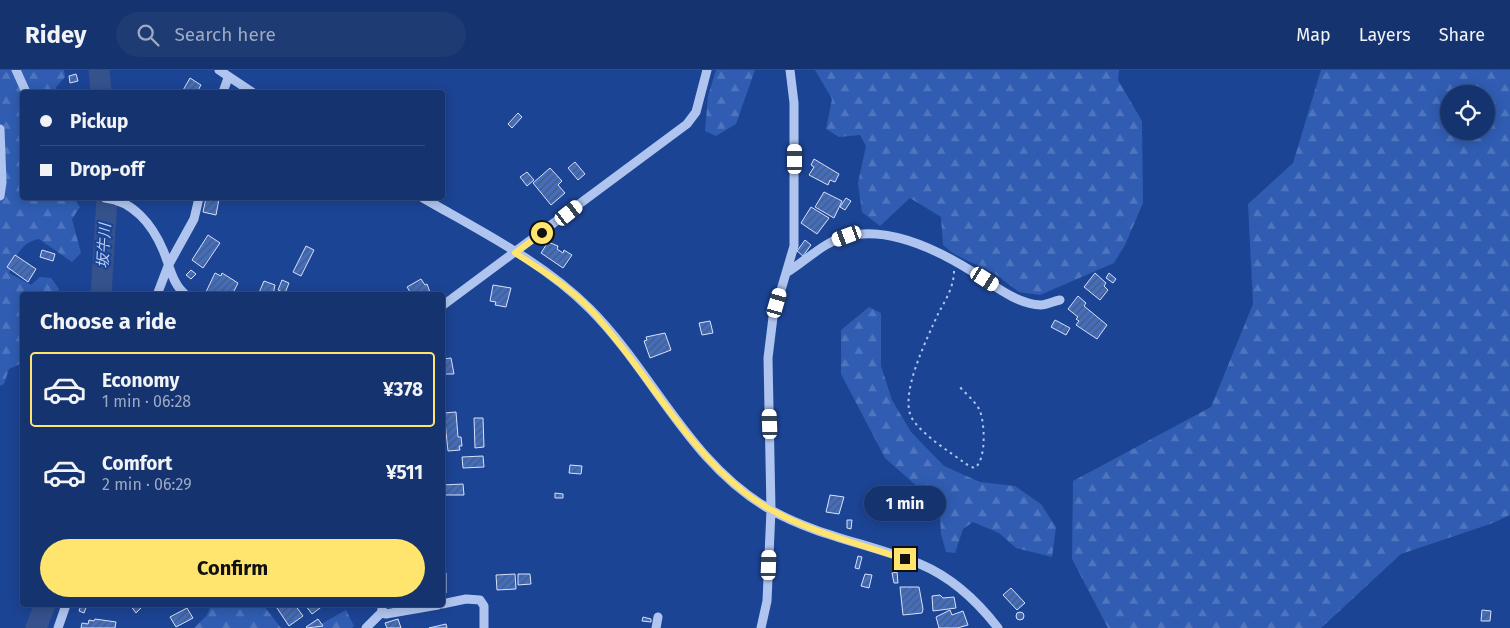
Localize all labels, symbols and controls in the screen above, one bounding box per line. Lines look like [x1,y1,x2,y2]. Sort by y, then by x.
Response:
search box [116,12,466,57]
text: Ridey [25,21,86,49]
icon: search [134,21,162,49]
text: Search here [174,23,276,46]
text: Map [1296,24,1331,46]
text: Layers [1359,24,1411,46]
text: Share [1439,24,1485,46]
map controls [1440,85,1495,140]
button: locate [1440,85,1495,140]
text: Pickup [70,110,128,133]
car [787,144,802,174]
text: Drop-off [70,158,144,181]
car [552,198,585,228]
water label: 坂牛川 [94,221,114,269]
route start [531,222,553,244]
car [830,224,863,248]
car [968,265,1001,293]
car [765,287,788,319]
text: Choose a ride [40,308,176,335]
icon: car [42,367,87,412]
text: Economy [102,369,179,392]
text: ¥378 [383,378,423,401]
text: 1 min · 06:28 [102,392,191,411]
car [761,409,778,439]
icon: car [42,450,87,495]
text: Comfort [102,452,172,475]
text: ¥511 [386,461,423,484]
text: 2 min · 06:29 [102,475,192,494]
callout: 1 min [864,486,946,522]
text: 1 min [886,494,924,513]
button: Confirm [40,539,425,597]
route end [894,548,916,570]
car [760,550,777,580]

